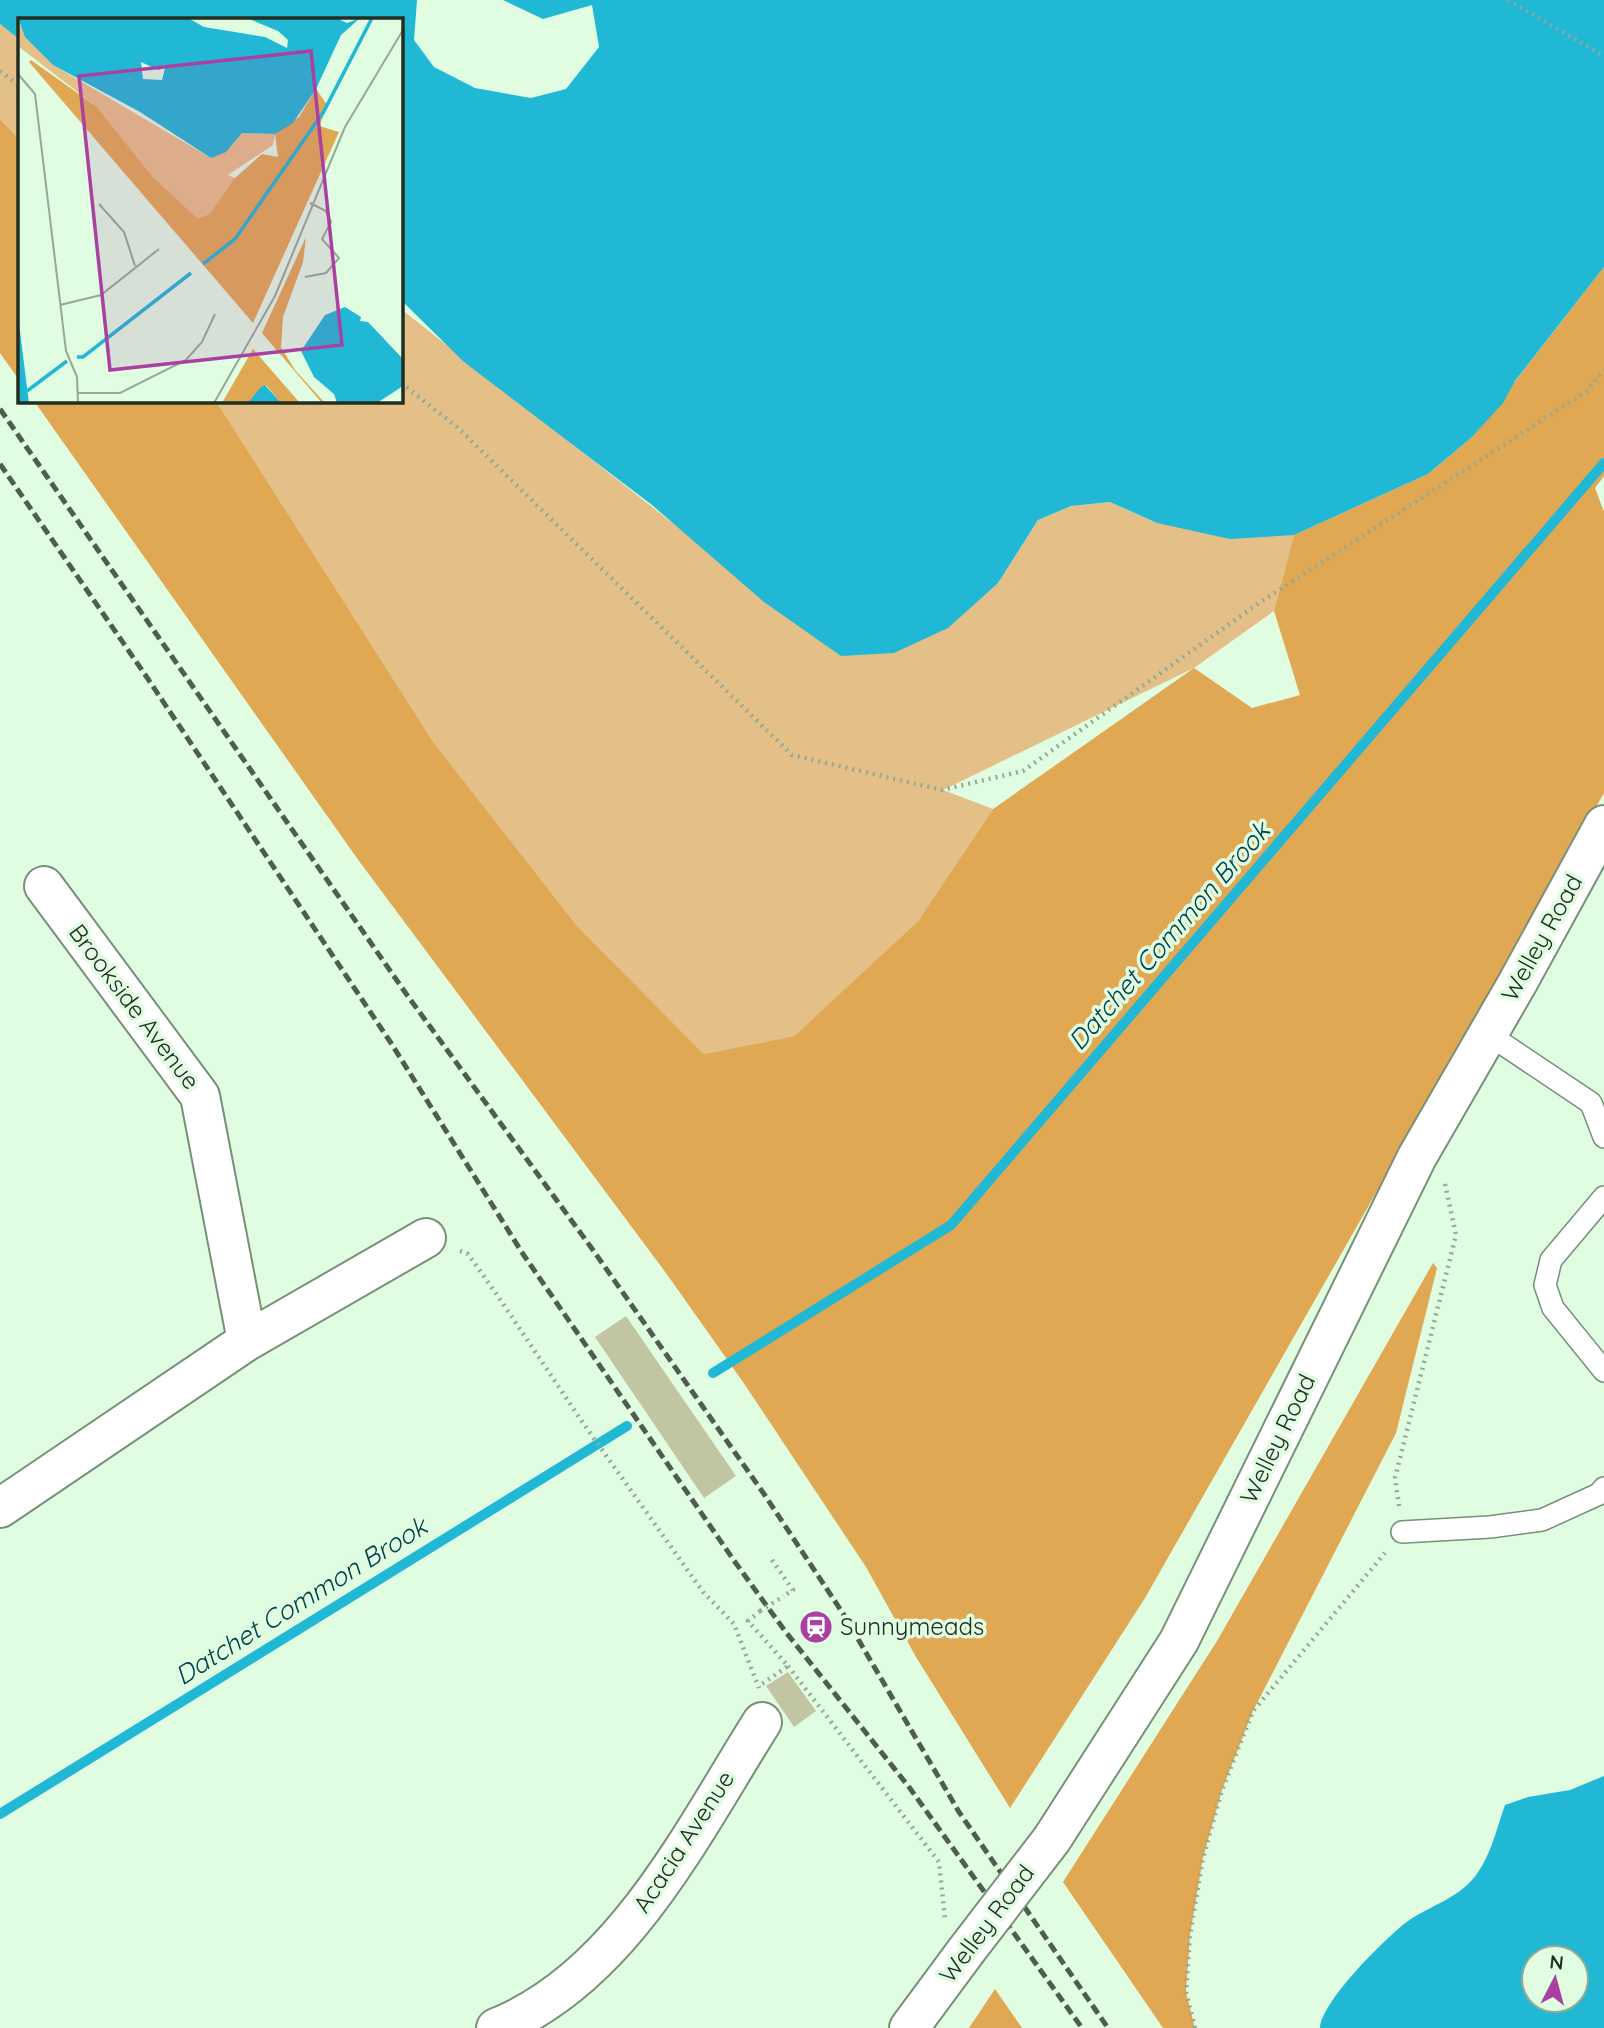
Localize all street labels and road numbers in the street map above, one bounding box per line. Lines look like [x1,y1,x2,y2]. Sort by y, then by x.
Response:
street label: Welley Road [1494,869,1588,1006]
street label: Brookside Avenue [63,918,207,1095]
street label: Welley Road [1233,1369,1321,1508]
street label: Acacia Avenue [626,1765,740,1918]
street label: Welley Road [932,1858,1040,1988]

